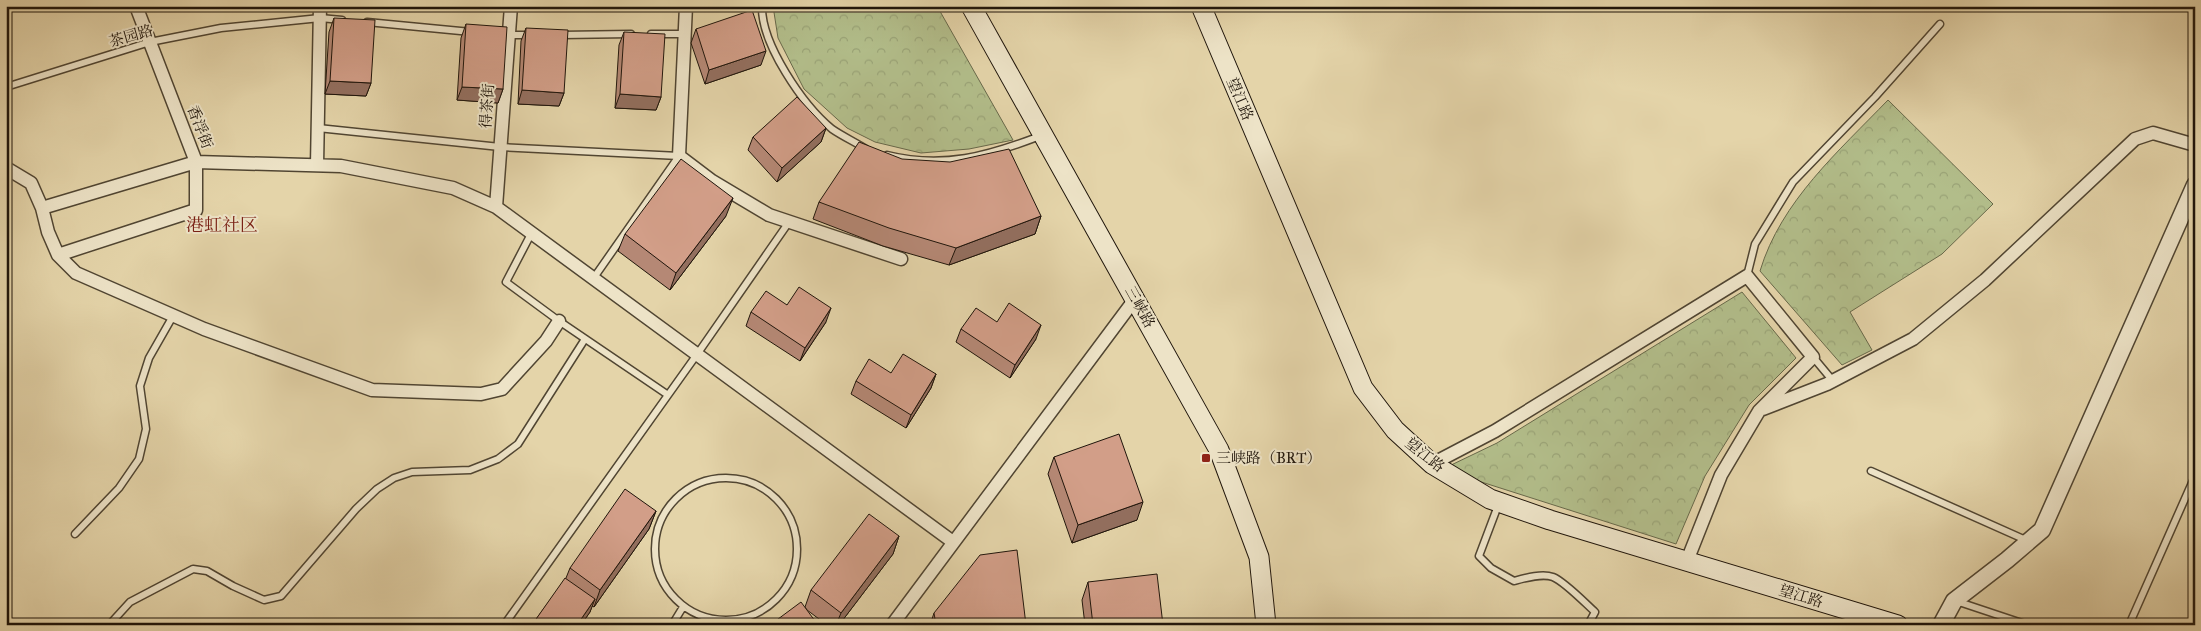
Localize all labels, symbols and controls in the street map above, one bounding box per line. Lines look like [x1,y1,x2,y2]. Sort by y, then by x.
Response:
street label: 茶园路 [107,21,155,51]
street label: 望江路 [1223,75,1257,123]
street label: 得茶街 [476,83,498,129]
street label: 香浮街 [184,103,216,151]
district label: 港虹社区 [186,214,258,236]
street label: 三峡路 [1121,283,1159,331]
street label: 望江路 [1402,434,1448,476]
place label: 三峡路（BRT） [1216,449,1321,467]
marker: 三峡路（BRT） [1200,452,1212,464]
street label: 望江路 [1777,581,1825,611]

